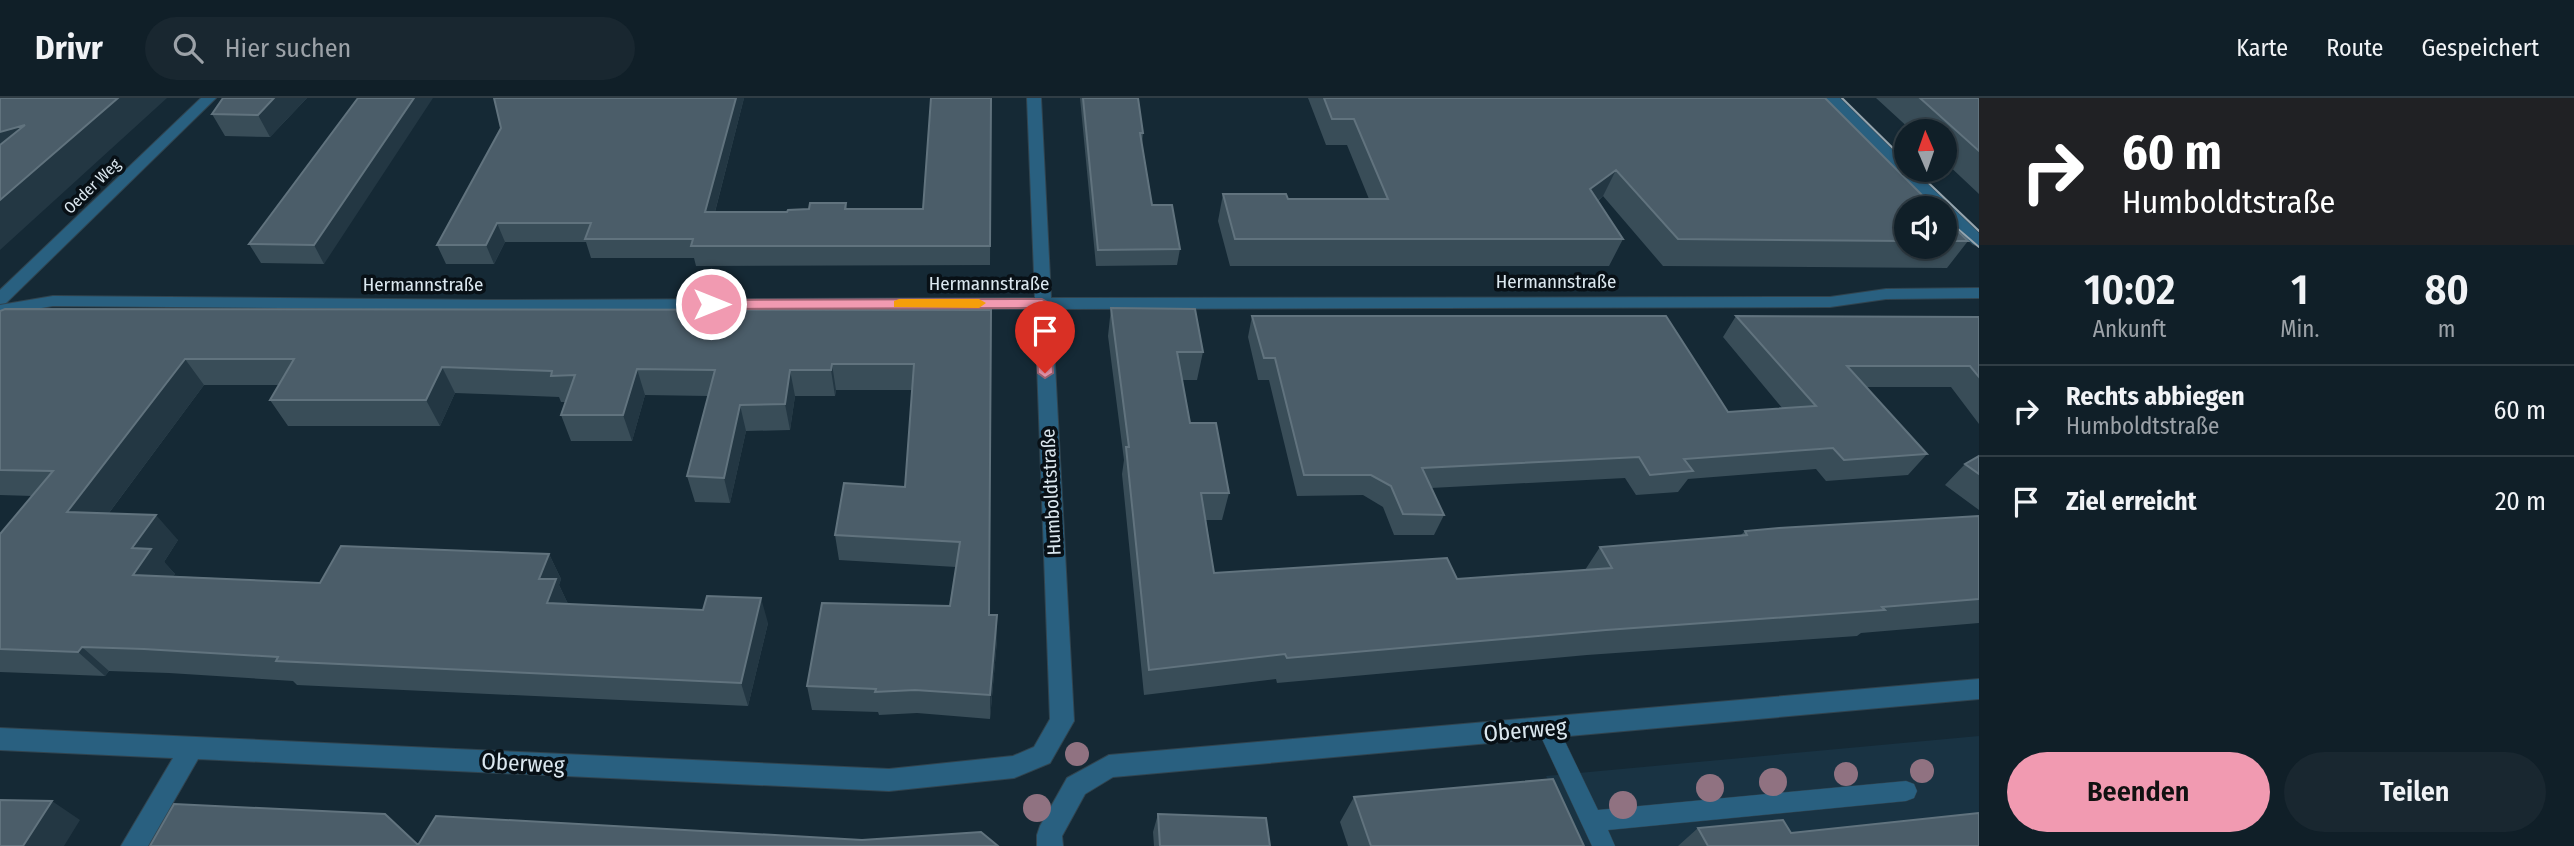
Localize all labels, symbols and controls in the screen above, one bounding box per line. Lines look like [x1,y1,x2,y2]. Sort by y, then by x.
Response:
search box [145,17,635,80]
text: Drivr [35,28,103,68]
icon: search [169,29,207,67]
text: Hier suchen [225,33,351,64]
text: Karte [2236,34,2288,62]
text: Route [2326,34,2383,62]
text: Gespeichert [2421,34,2539,62]
north arrow [1894,119,1956,182]
map controls [1894,119,1957,259]
text: 60 m [2122,123,2222,182]
icon: right [2007,126,2098,217]
street label: Oeder Weg [60,154,124,218]
text: Humboldtstraße [2122,183,2335,221]
button: sound [1894,196,1957,259]
text: 10:02 [2084,265,2175,315]
text: 1 [2291,265,2309,315]
text: 80 [2424,265,2469,315]
position arrow [674,267,748,341]
street label: Hermannstraße [1496,270,1616,293]
street label: Hermannstraße [929,272,1049,295]
street label: Hermannstraße [363,273,483,296]
pin [1015,301,1075,373]
icon: arrive [1026,312,1064,350]
text: Ankunft [2093,315,2166,343]
text: Min. [2280,315,2319,343]
text: m [2438,315,2456,343]
text: Rechts abbiegen [2066,381,2245,412]
icon: right [2007,392,2045,430]
text: 60 m [2493,395,2546,426]
text: Humboldtstraße [2066,412,2219,440]
street label: Humboldtstraße [1036,428,1066,556]
icon: arrive [2007,483,2045,521]
text: Ziel erreicht [2066,486,2197,517]
text: 20 m [2495,486,2546,517]
street label: Oberweg [1482,712,1568,748]
street label: Oberweg [481,747,566,779]
button: Beenden [2007,752,2270,832]
button: Teilen [2284,752,2546,832]

